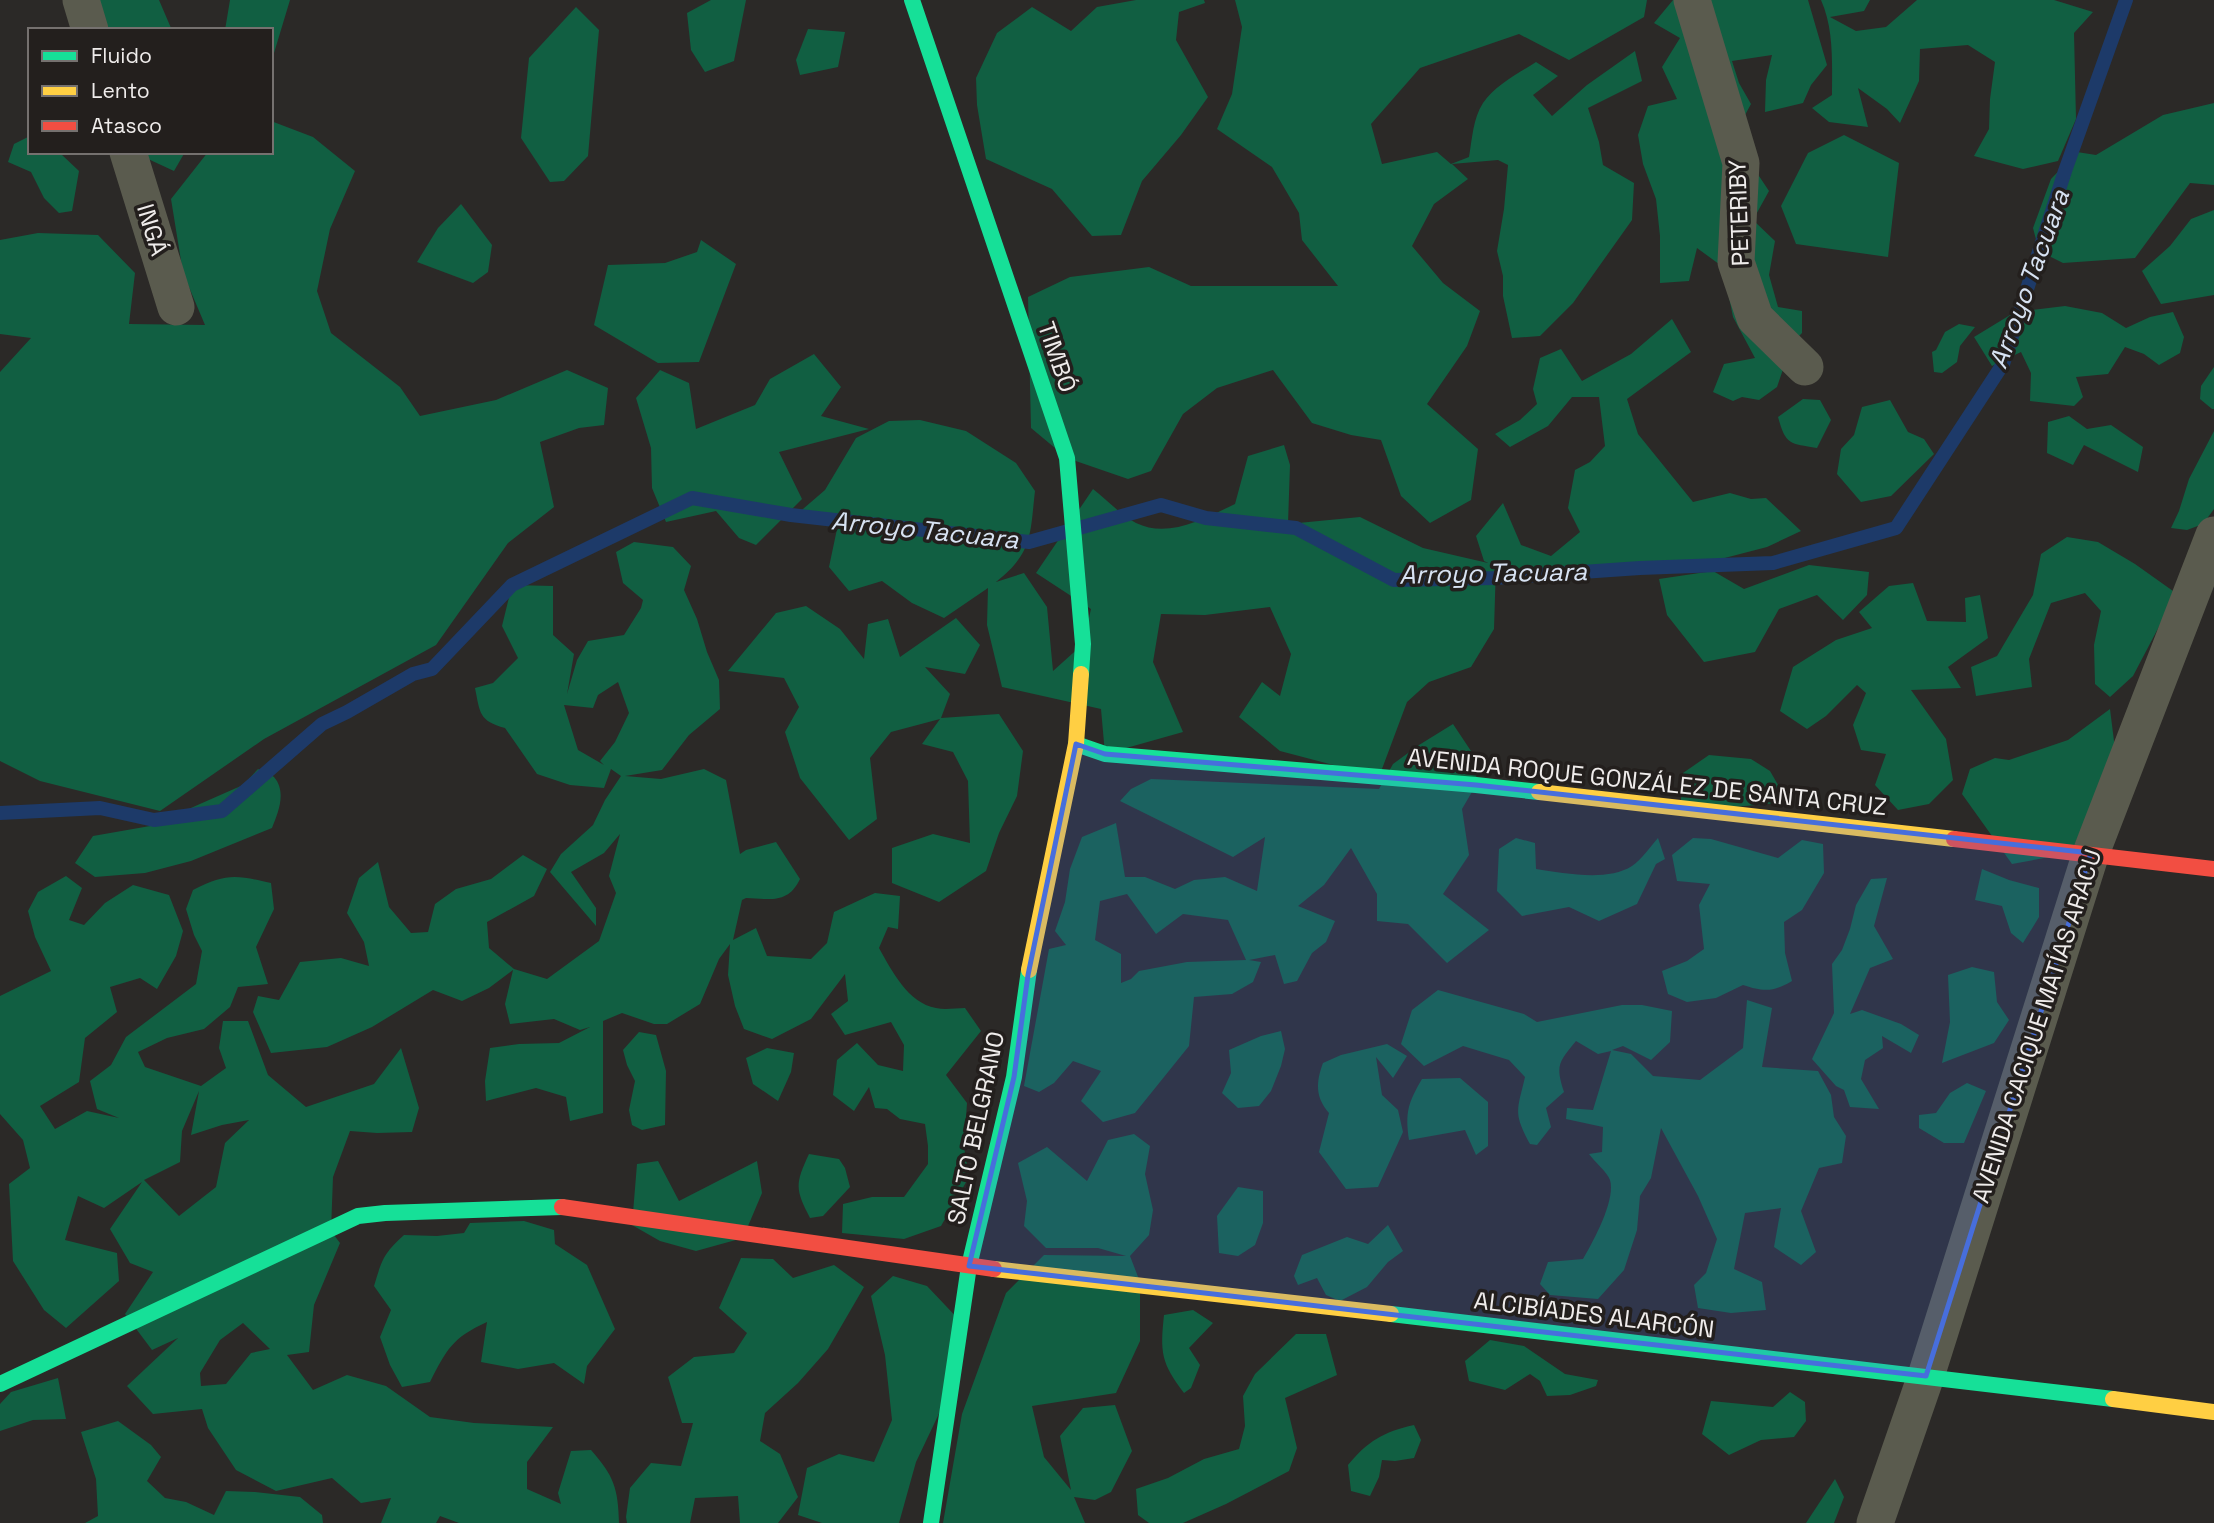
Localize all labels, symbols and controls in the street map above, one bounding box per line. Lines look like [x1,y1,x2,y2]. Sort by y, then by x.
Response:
legend [28,28,273,154]
text: Fluido [91,42,152,69]
text: Lento [91,77,150,104]
text: Atasco [91,112,162,139]
street label: PETERIBY [1721,159,1756,267]
water label: Arroyo Tacuara [1981,184,2077,373]
street label: INGÁ [130,200,175,260]
street label: TIMBÓ [1031,317,1084,396]
water label: Arroyo Tacuara [830,503,1021,557]
water label: Arroyo Tacuara [1399,554,1588,592]
street label: AVENIDA ROQUE GONZÁLEZ DE SANTA CRUZ [1406,741,1888,822]
street label: AVENIDA CACIQUE MATÍAS ARACU [1965,845,2108,1207]
street label: SALTO BELGRANO [940,1029,1011,1227]
street label: ALCIBÍADES ALARCÓN [1472,1284,1716,1345]

